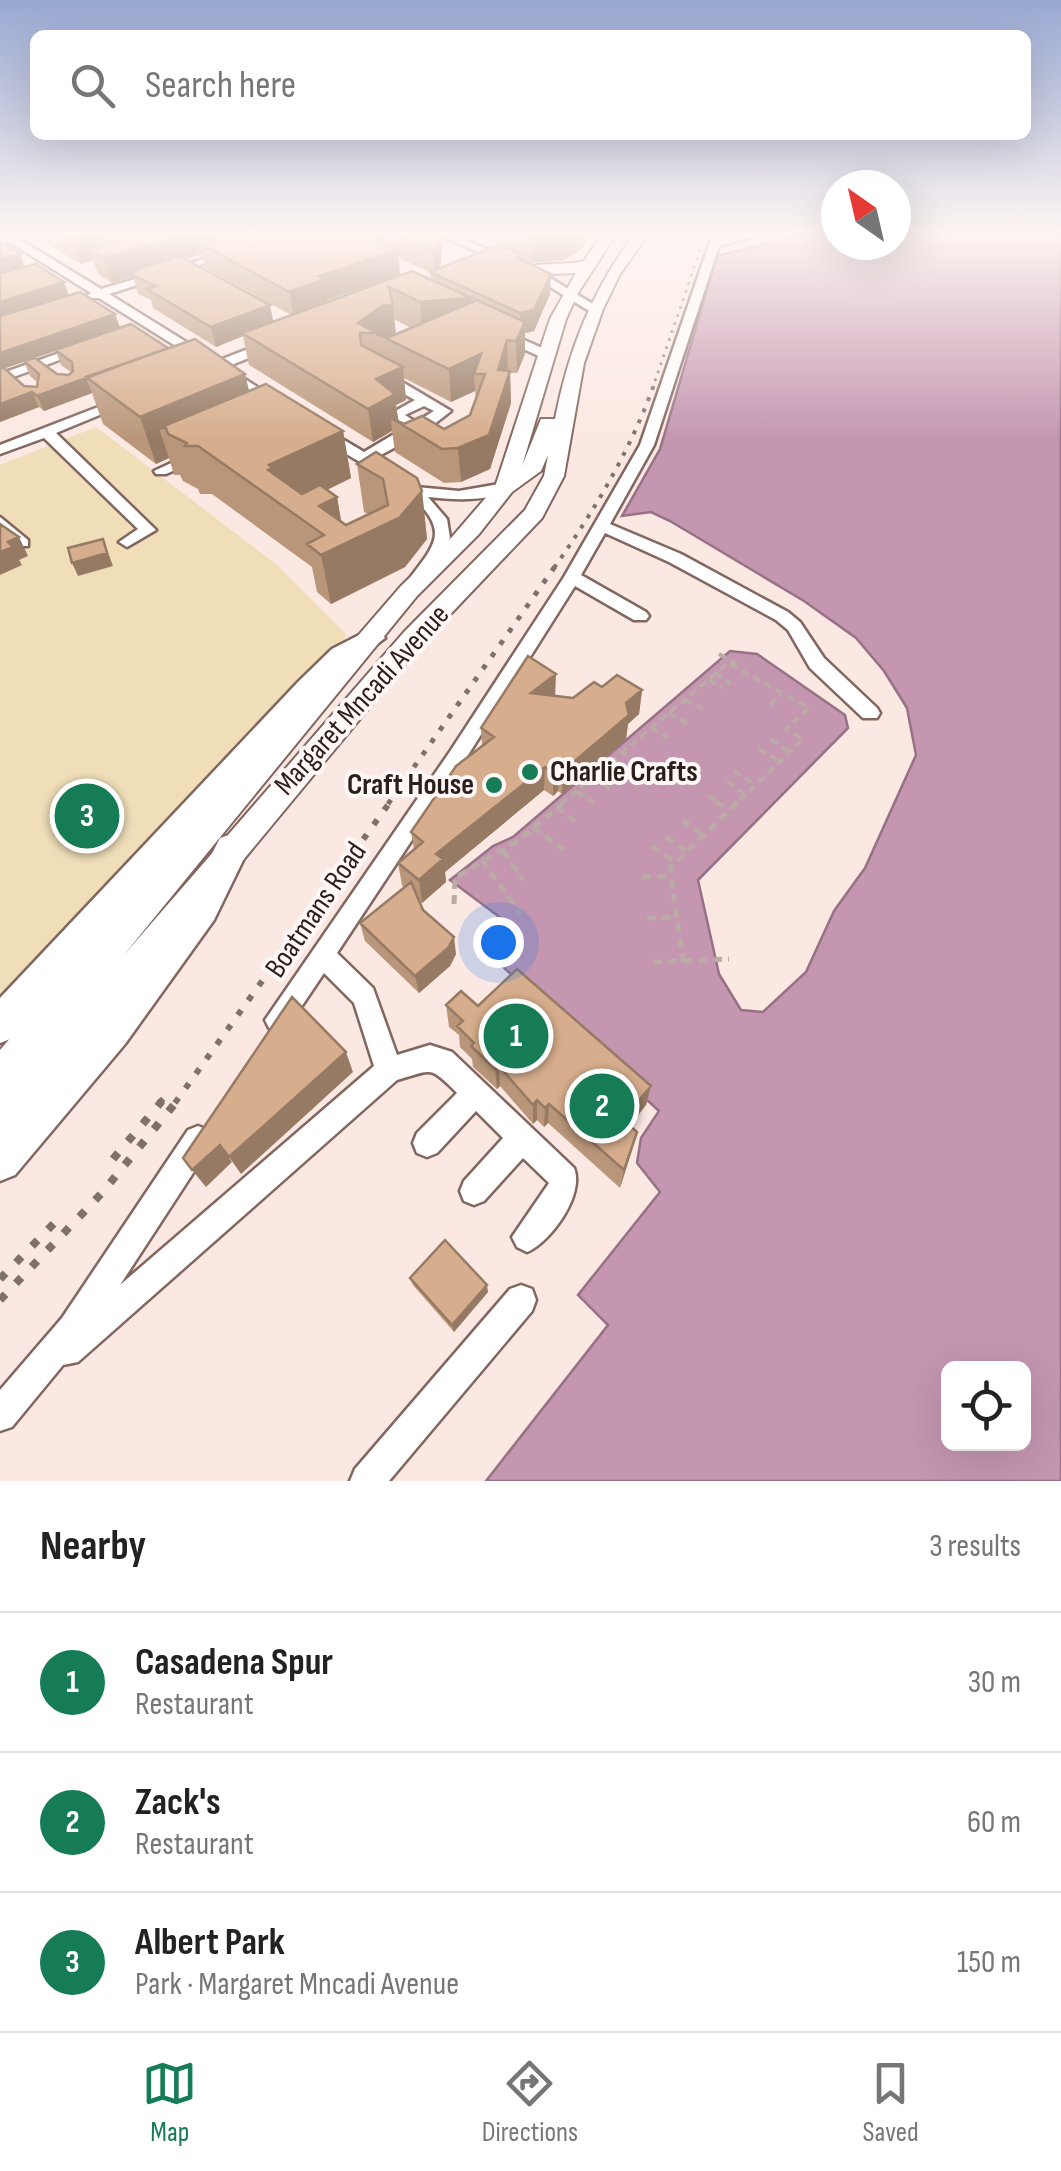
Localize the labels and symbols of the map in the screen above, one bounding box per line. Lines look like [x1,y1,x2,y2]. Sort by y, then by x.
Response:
north arrow [821,170,911,260]
street label: Margaret Mncadi Avenue [267,597,457,803]
place label: Charlie Crafts [550,754,698,790]
marker: Charlie Crafts [519,761,541,783]
place label: Craft House [347,767,474,803]
marker: Craft House [483,774,505,796]
pin: 3 [54,778,120,854]
street label: Boatmans Road [258,835,374,985]
your location [473,917,524,968]
pin: 1 [484,998,548,1074]
pin: 2 [570,1068,634,1144]

